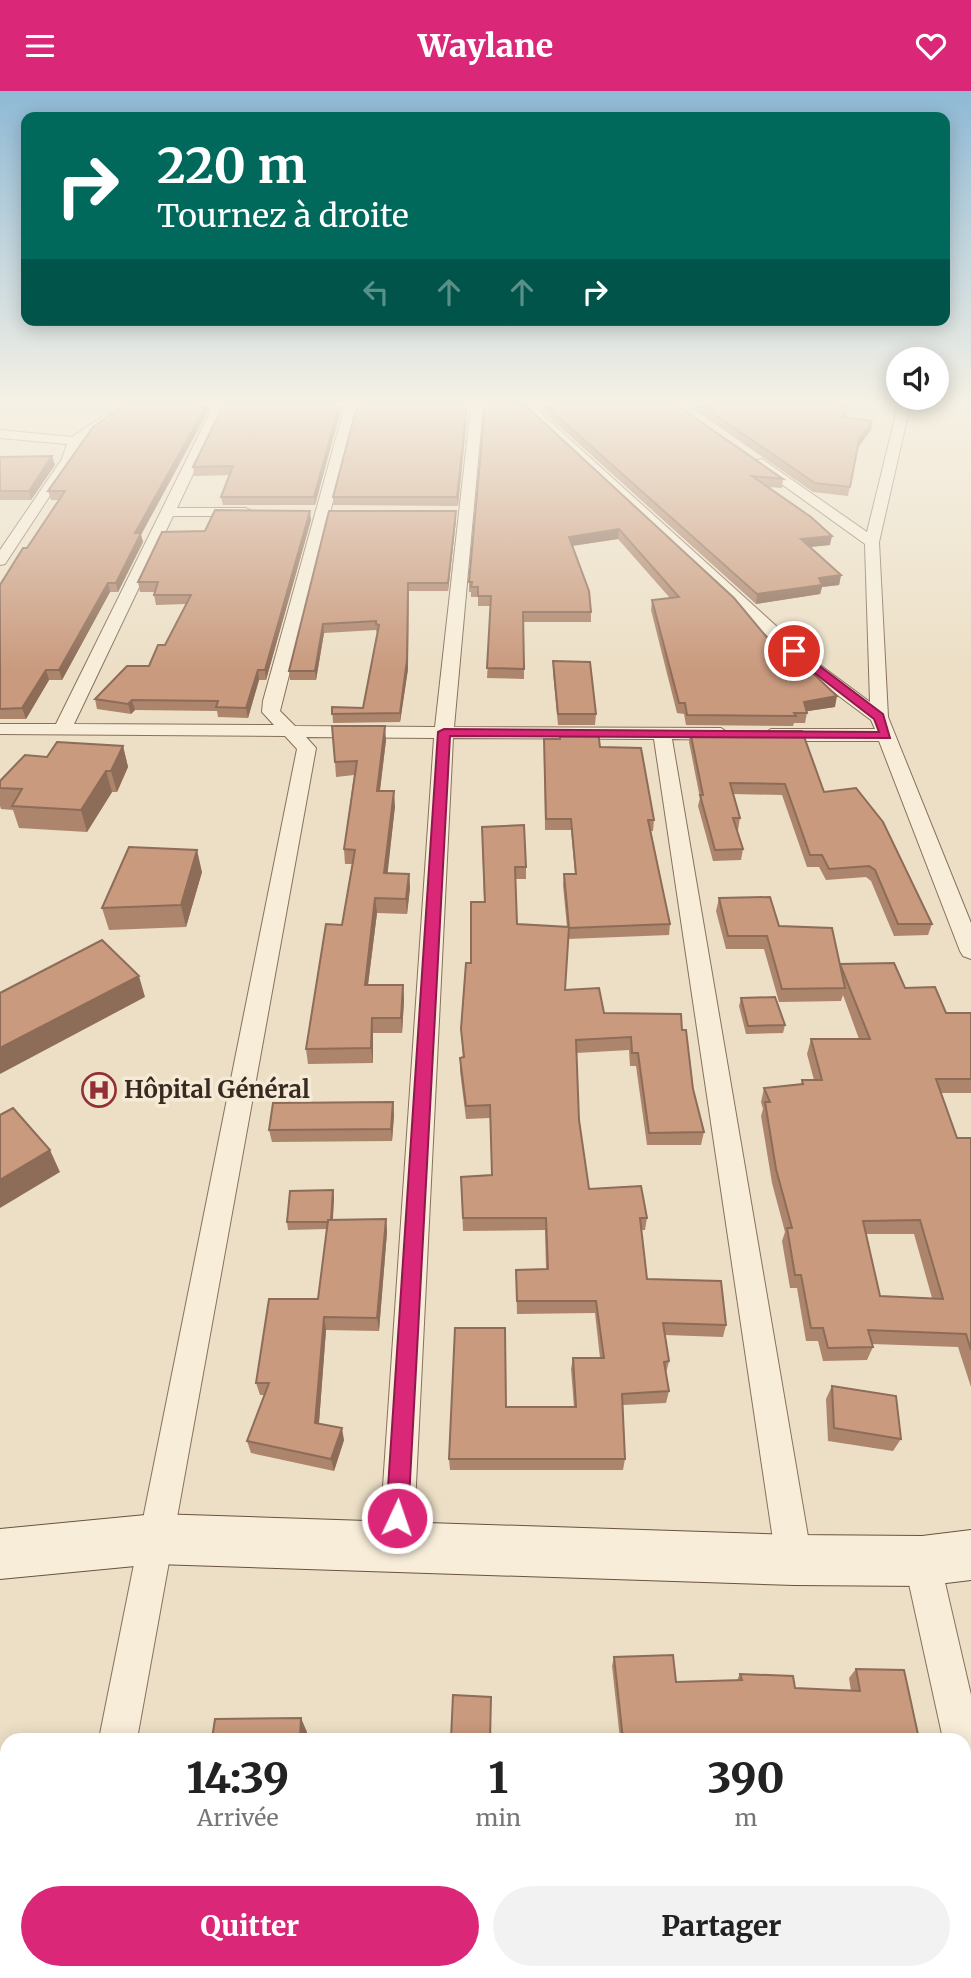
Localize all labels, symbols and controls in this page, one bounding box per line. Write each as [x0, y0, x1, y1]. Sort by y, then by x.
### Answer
text: Waylane [418, 26, 553, 66]
icon: menu [21, 27, 59, 65]
icon: heart [912, 27, 950, 65]
text: 220 m [157, 135, 307, 196]
icon: right [42, 140, 133, 231]
text: Tournez à droite [157, 196, 409, 236]
icon: left [357, 273, 395, 311]
icon: ahead [430, 273, 468, 311]
icon: ahead [503, 273, 541, 311]
icon: right [576, 273, 614, 311]
map controls [886, 347, 949, 410]
button: sound [886, 347, 949, 410]
pin [764, 621, 824, 681]
icon: arrive [775, 632, 813, 670]
hospital icon: Hôpital Général [80, 1071, 118, 1109]
place label: Hôpital Général [124, 1074, 310, 1105]
position arrow [360, 1481, 434, 1555]
text: 14:39 [186, 1752, 289, 1804]
text: 1 [489, 1752, 508, 1804]
text: 390 [708, 1752, 785, 1804]
text: Arrivée [197, 1803, 279, 1832]
text: min [476, 1803, 521, 1832]
text: m [735, 1803, 757, 1832]
button: Quitter [21, 1886, 479, 1966]
button: Partager [493, 1886, 950, 1966]

